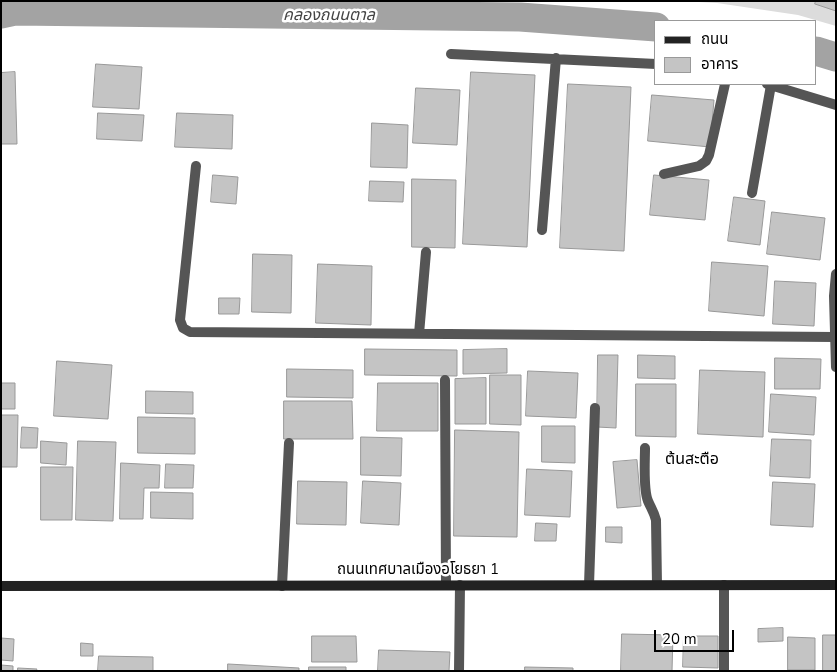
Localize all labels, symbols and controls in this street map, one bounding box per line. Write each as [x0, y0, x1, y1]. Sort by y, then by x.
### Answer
water label: คลองถนนตาล [283, 6, 375, 26]
legend [654, 20, 817, 85]
text: ถนน [701, 29, 728, 49]
text: อาคาร [701, 54, 738, 74]
district label: ต้นสะตือ [665, 450, 719, 470]
street label: ถนนเทศบาลเมืองอโยธยา 1 [337, 561, 499, 579]
scale bar [657, 620, 737, 652]
text: 20 m [662, 629, 697, 649]

